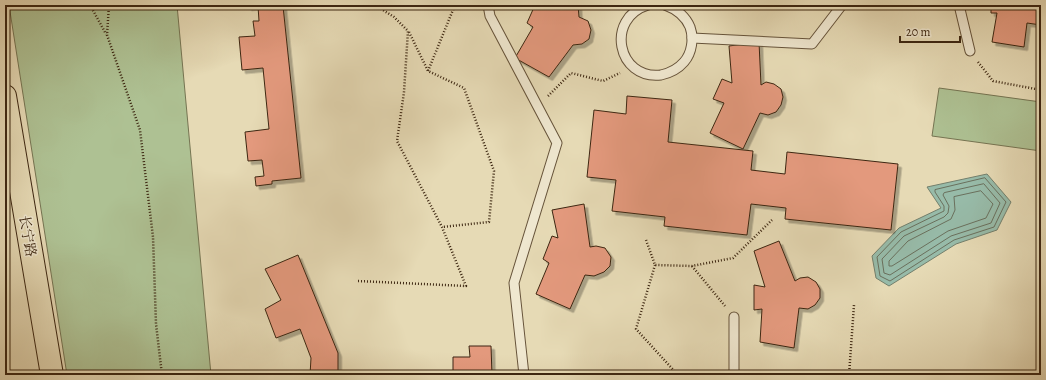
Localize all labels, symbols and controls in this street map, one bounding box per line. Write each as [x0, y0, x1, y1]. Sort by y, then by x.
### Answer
scale bar [900, 18, 960, 44]
text: 20 m [906, 24, 930, 40]
street label: 长宁路 [15, 214, 41, 258]

